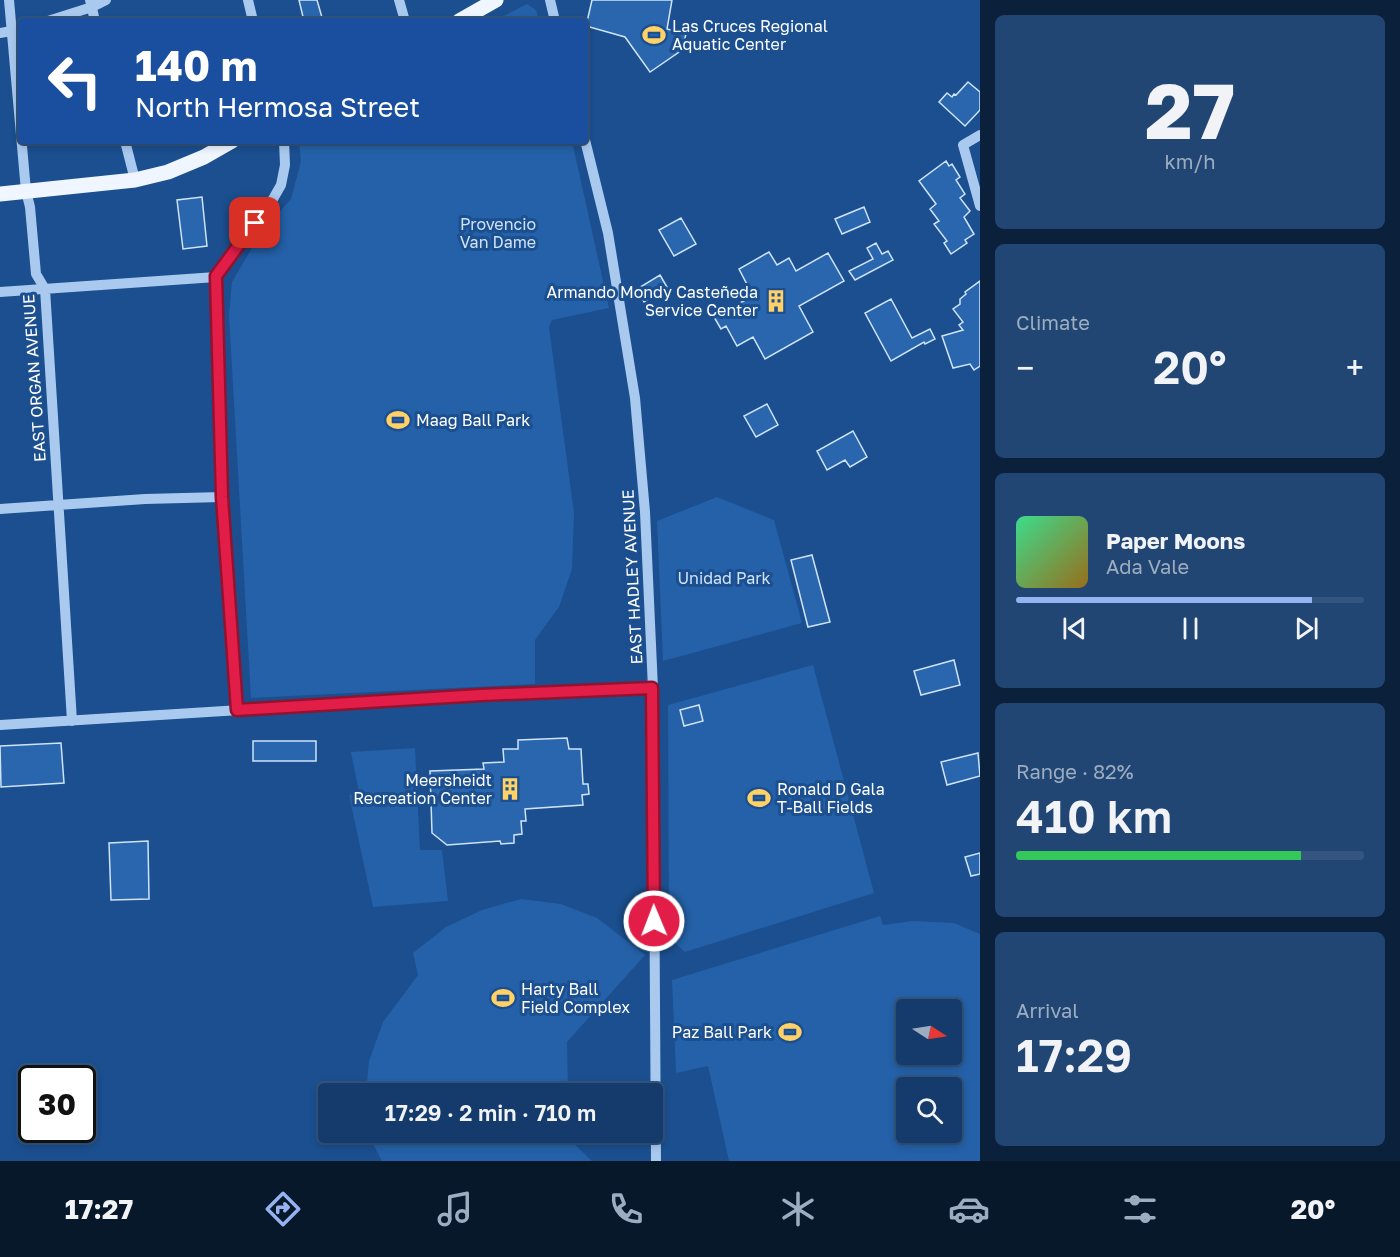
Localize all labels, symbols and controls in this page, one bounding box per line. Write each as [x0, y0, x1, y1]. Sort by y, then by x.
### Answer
place label: Las Cruces Regional Aquatic Center [672, 16, 828, 54]
sports icon: Las Cruces Regional Aquatic Center [641, 22, 667, 48]
text: 140 m [135, 40, 257, 90]
icon: left [36, 42, 114, 120]
text: 27 [1145, 63, 1235, 156]
text: North Hermosa Street [135, 91, 420, 123]
text: km/h [1165, 149, 1215, 173]
pin [229, 197, 280, 248]
icon: arrive [238, 206, 271, 239]
park label: Provencio Van Dame [460, 214, 536, 252]
place label: Armando Mondy Casteñeda Service Center [546, 282, 758, 320]
building icon: Armando Mondy Casteñeda Service Center [763, 288, 789, 314]
street label: EAST ORGAN AVENUE [18, 293, 50, 463]
text: Climate [1016, 310, 1090, 334]
text: 20° [1153, 340, 1227, 394]
text: − [1016, 348, 1034, 387]
text: + [1346, 348, 1364, 387]
sports icon: Maag Ball Park [385, 407, 411, 433]
place label: Maag Ball Park [416, 410, 530, 430]
street label: EAST HADLEY AVENUE [617, 489, 647, 665]
text: Paper Moons [1106, 527, 1245, 554]
text: Ada Vale [1106, 554, 1189, 578]
park label: Unidad Park [677, 568, 771, 588]
icon: previous [1058, 612, 1091, 645]
icon: pause [1174, 612, 1207, 645]
icon: next [1290, 612, 1323, 645]
text: Range · 82% [1016, 759, 1134, 783]
place label: Meersheidt Recreation Center [353, 770, 492, 808]
building icon: Meersheidt Recreation Center [497, 776, 523, 802]
place label: Ronald D Gala T-Ball Fields [777, 779, 885, 817]
sports icon: Ronald D Gala T-Ball Fields [746, 785, 772, 811]
text: 410 km [1016, 789, 1172, 843]
position arrow [622, 889, 686, 953]
place label: Harty Ball Field Complex [521, 979, 630, 1017]
sports icon: Harty Ball Field Complex [490, 985, 516, 1011]
text: Arrival [1016, 998, 1079, 1022]
north arrow [896, 999, 962, 1065]
map controls [896, 999, 962, 1143]
sports icon: Paz Ball Park [777, 1019, 803, 1045]
place label: Paz Ball Park [672, 1022, 772, 1042]
text: 17:29 [1016, 1028, 1132, 1082]
speed limit sign: 30 [18, 1065, 96, 1143]
button: search [896, 1077, 962, 1143]
text: 17:29 · 2 min · 710 m [385, 1099, 596, 1126]
icon: directions [262, 1188, 304, 1230]
icon: music [434, 1188, 476, 1230]
icon: phone [605, 1188, 647, 1230]
icon: climate [777, 1188, 819, 1230]
icon: car [948, 1188, 990, 1230]
icon: filters [1119, 1188, 1161, 1230]
text: 17:27 [65, 1193, 133, 1225]
text: 20° [1291, 1193, 1335, 1225]

